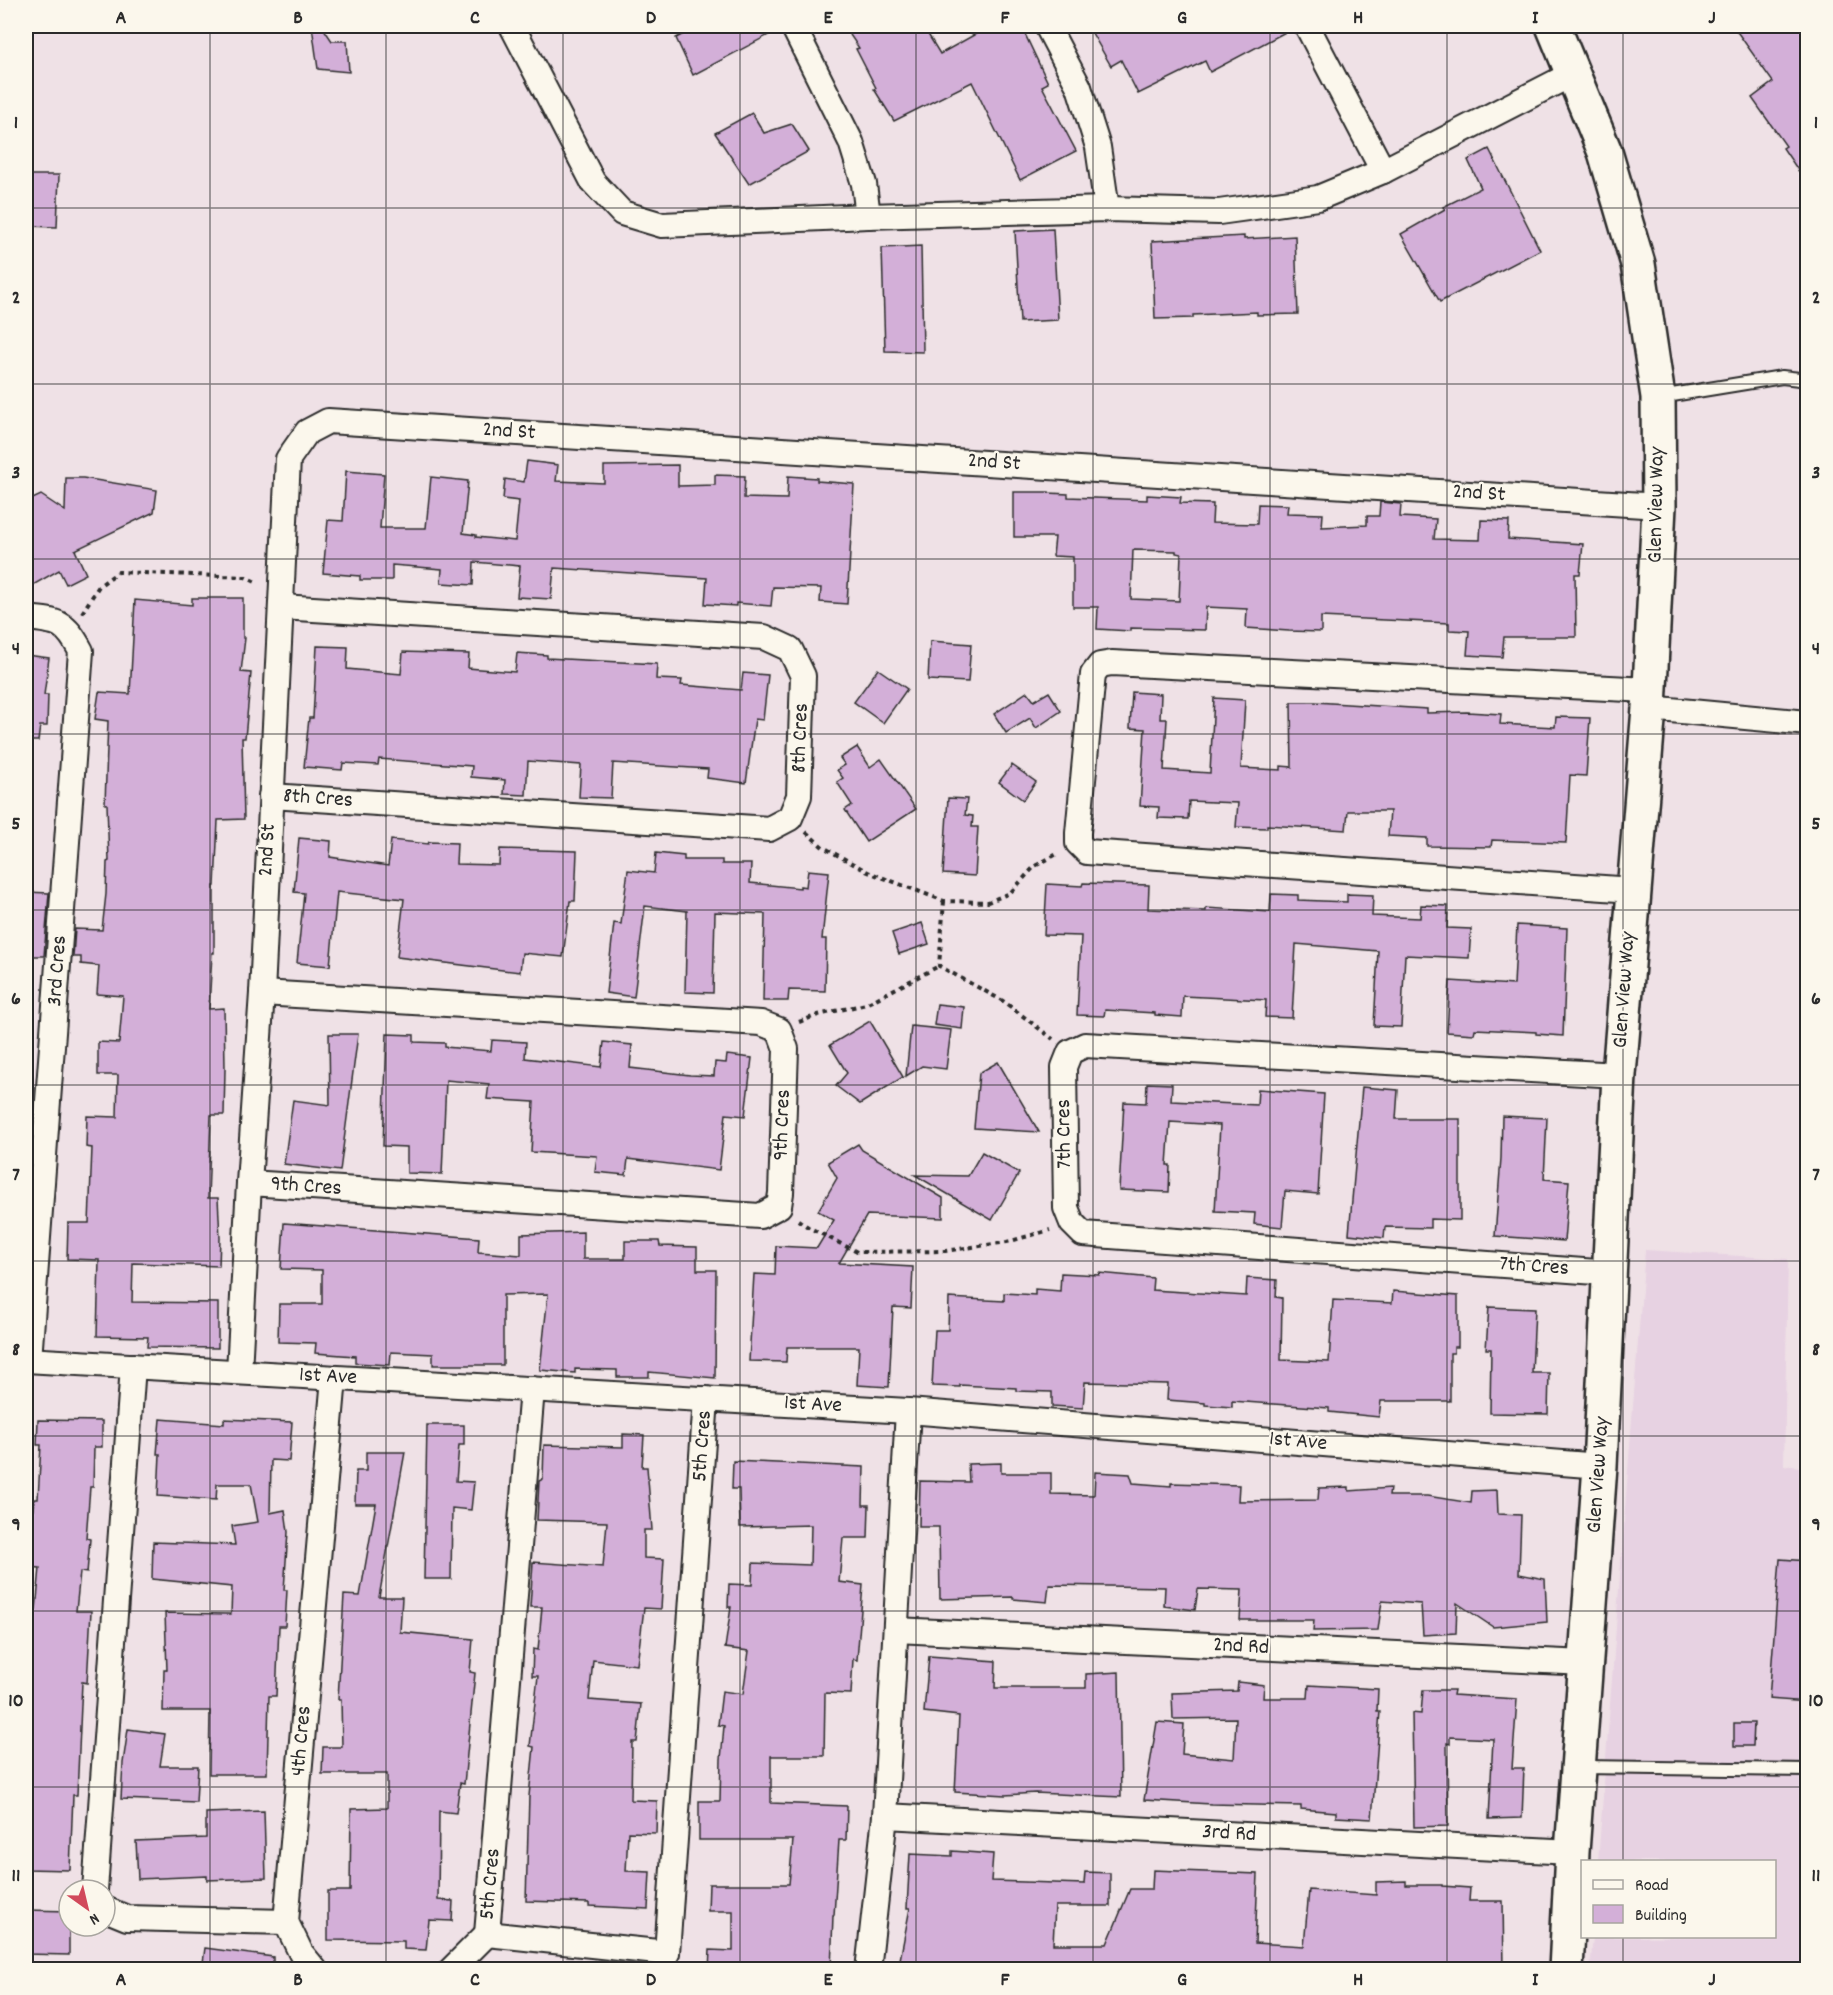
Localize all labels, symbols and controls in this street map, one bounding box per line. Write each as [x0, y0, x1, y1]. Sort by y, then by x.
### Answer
text: A [116, 5, 127, 33]
text: B [293, 5, 303, 33]
text: C [470, 5, 480, 33]
text: D [646, 5, 657, 33]
text: E [823, 5, 833, 33]
text: F [1001, 5, 1011, 33]
text: G [1177, 5, 1187, 33]
text: H [1353, 5, 1363, 33]
text: I [1532, 5, 1539, 33]
text: J [1708, 5, 1716, 33]
text: 1 [14, 110, 18, 138]
text: 1 [1814, 110, 1818, 138]
text: 2 [12, 285, 20, 313]
text: 2 [1812, 285, 1820, 313]
street label: 2nd St [481, 415, 537, 449]
street label: Glen View Way [1640, 445, 1674, 564]
street label: 2nd St [966, 446, 1022, 480]
text: 3 [12, 460, 20, 488]
text: 3 [1812, 460, 1820, 488]
street label: 2nd St [1451, 477, 1507, 511]
text: 4 [12, 636, 20, 664]
text: 4 [1812, 636, 1820, 664]
street label: 8th Cres [784, 702, 818, 774]
street label: 8th Cres [282, 781, 354, 817]
text: 5 [11, 811, 21, 839]
text: 5 [1811, 811, 1821, 839]
street label: 2nd St [251, 823, 285, 877]
street label: Glen View Way [1605, 930, 1645, 1049]
street label: 3rd Cres [40, 934, 76, 1008]
text: 6 [11, 986, 21, 1014]
text: 6 [1811, 986, 1821, 1014]
street label: 9th Cres [766, 1089, 800, 1161]
street label: 7th Cres [1049, 1099, 1081, 1169]
text: 7 [12, 1162, 20, 1190]
text: 7 [1812, 1162, 1820, 1190]
street label: 9th Cres [269, 1169, 343, 1205]
street label: 7th Cres [1498, 1249, 1570, 1285]
text: 8 [12, 1337, 20, 1365]
text: 8 [1812, 1337, 1820, 1365]
street label: 1st Ave [298, 1360, 358, 1394]
street label: 1st Ave [783, 1388, 843, 1422]
street label: 5th Cres [685, 1409, 721, 1483]
street label: Glen View Way [1579, 1415, 1619, 1534]
street label: 1st Ave [1268, 1424, 1328, 1460]
text: 9 [11, 1512, 21, 1540]
text: 9 [1811, 1512, 1821, 1540]
street label: 2nd Rd [1212, 1630, 1270, 1664]
text: 10 [8, 1688, 24, 1716]
text: 10 [1808, 1688, 1824, 1716]
street label: 4th Cres [283, 1705, 321, 1777]
street label: 3rd Rd [1201, 1817, 1257, 1851]
street label: 5th Cres [472, 1847, 510, 1921]
legend [1581, 1860, 1776, 1938]
text: 11 [12, 1863, 20, 1891]
text: 11 [1812, 1863, 1820, 1891]
text: Road [1635, 1874, 1669, 1899]
north arrow [57, 1878, 117, 1938]
text: Building [1635, 1904, 1687, 1929]
text: N [84, 1907, 104, 1930]
text: A [116, 1967, 127, 1995]
text: B [293, 1967, 303, 1995]
text: C [470, 1967, 480, 1995]
text: D [646, 1967, 657, 1995]
text: E [823, 1967, 833, 1995]
text: F [1001, 1967, 1011, 1995]
text: G [1177, 1967, 1187, 1995]
text: H [1353, 1967, 1363, 1995]
text: I [1532, 1967, 1539, 1995]
text: J [1708, 1967, 1716, 1995]

